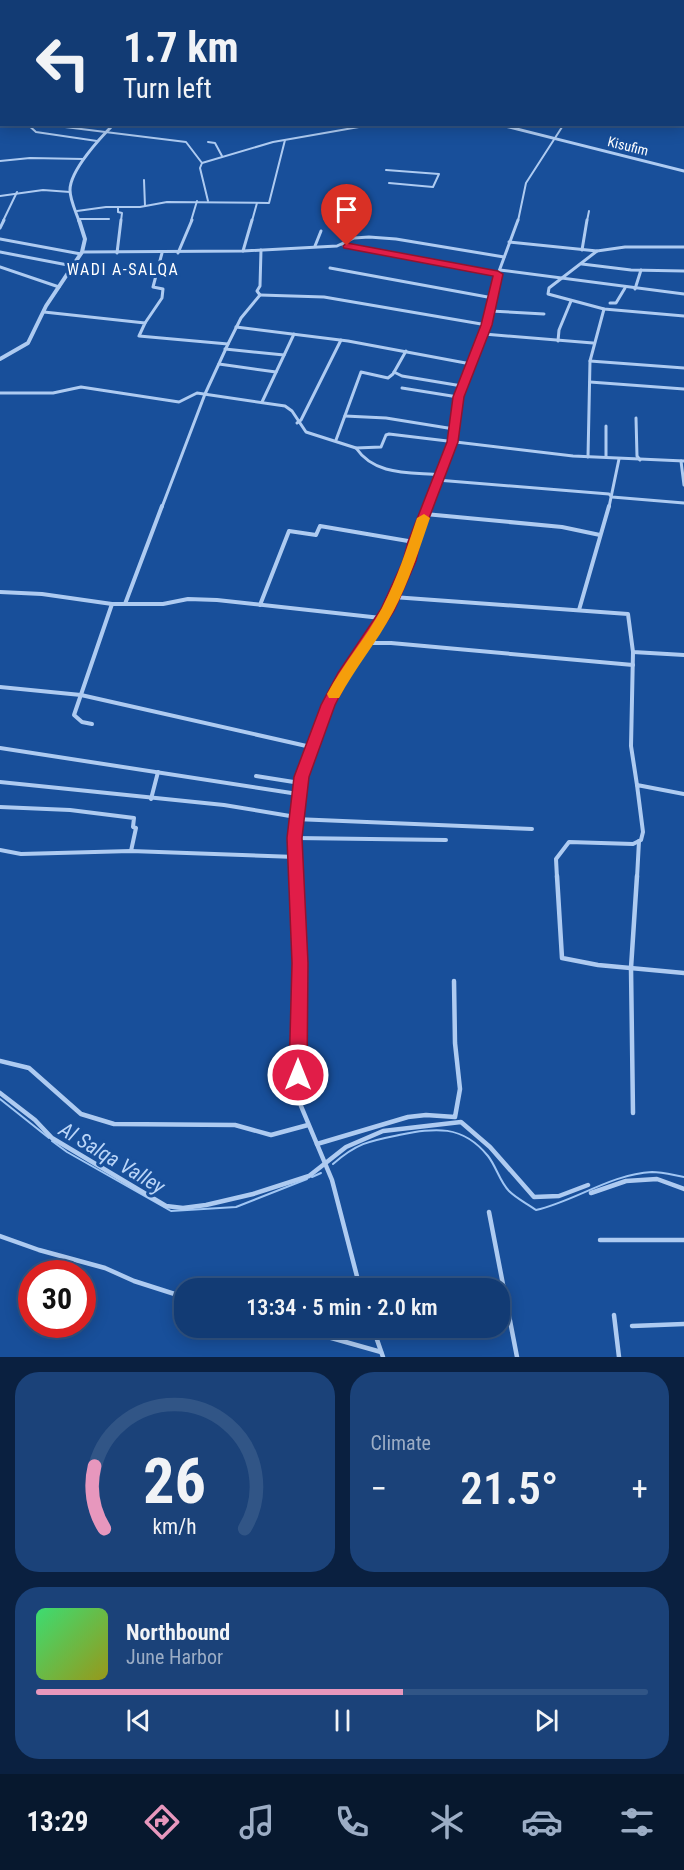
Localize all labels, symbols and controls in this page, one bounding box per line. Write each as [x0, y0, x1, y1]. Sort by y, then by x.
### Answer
text: 1.7 km [123, 23, 239, 72]
icon: left [24, 24, 102, 102]
text: Turn left [123, 73, 212, 105]
street label: Kisufim [606, 133, 650, 159]
pin [321, 184, 372, 246]
icon: arrive [330, 193, 363, 226]
district label: WADI A-SALQA [67, 260, 179, 279]
position arrow [266, 1043, 330, 1107]
water label: Al Salqa Valley [54, 1117, 170, 1199]
speed limit sign: 30 [18, 1260, 96, 1338]
text: 13:34 · 5 min · 2.0 km [246, 1295, 438, 1320]
text: Climate [371, 1431, 431, 1455]
text: 26 [143, 1445, 206, 1518]
text: 21.5° [460, 1462, 558, 1515]
text: − [371, 1469, 387, 1508]
text: + [632, 1469, 648, 1508]
text: km/h [153, 1514, 197, 1539]
text: Northbound [126, 1620, 230, 1645]
text: June Harbor [126, 1645, 223, 1669]
icon: previous [122, 1704, 155, 1737]
icon: pause [326, 1704, 359, 1737]
icon: next [530, 1704, 563, 1737]
icon: directions [141, 1801, 183, 1843]
icon: music [236, 1801, 278, 1843]
icon: phone [331, 1801, 373, 1843]
icon: climate [426, 1801, 468, 1843]
icon: car [521, 1801, 563, 1843]
icon: filters [616, 1801, 658, 1843]
text: 13:29 [26, 1806, 88, 1838]

